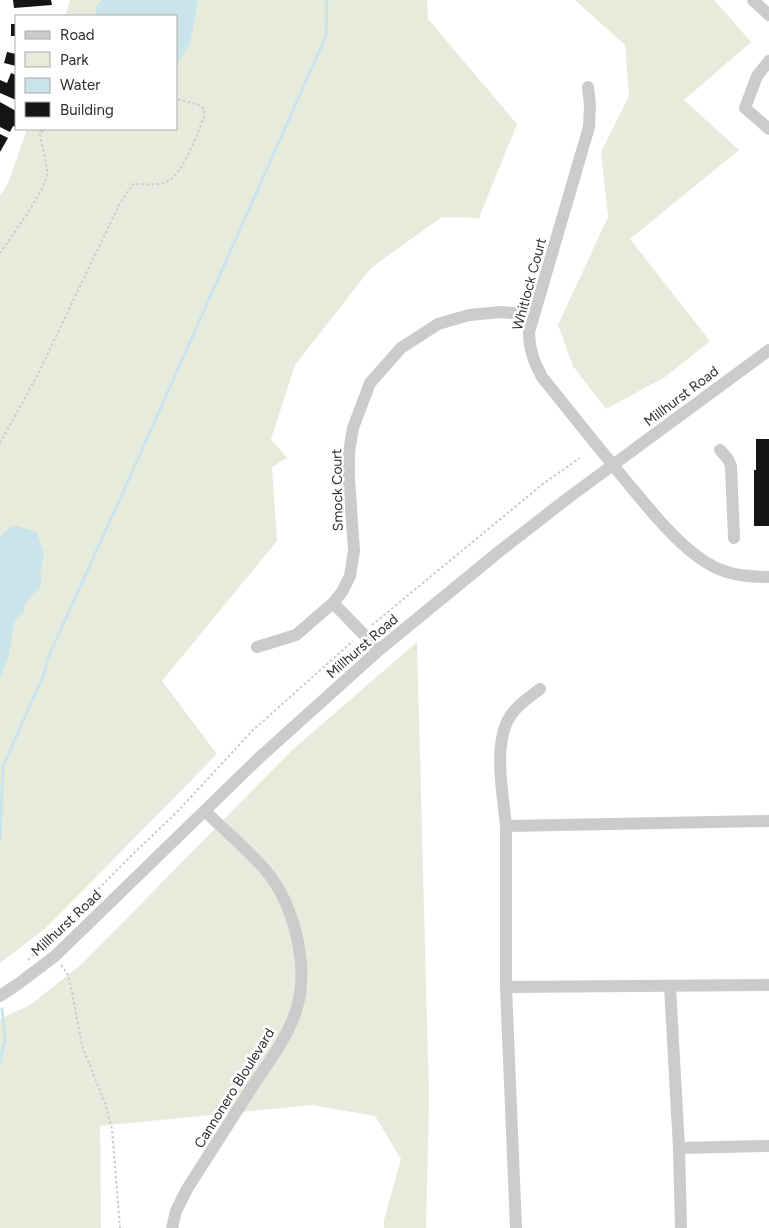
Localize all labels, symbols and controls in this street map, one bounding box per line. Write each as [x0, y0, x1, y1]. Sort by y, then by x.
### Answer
legend [15, 15, 178, 130]
text: Road [60, 26, 95, 44]
text: Park [60, 51, 89, 69]
text: Water [60, 76, 100, 94]
text: Building [60, 101, 114, 119]
street label: Whitlock Court [509, 236, 550, 332]
street label: Millhurst Road [641, 363, 722, 430]
street label: Smock Court [328, 449, 347, 531]
street label: Millhurst Road [323, 611, 402, 682]
street label: Millhurst Road [28, 887, 105, 960]
street label: Cannonero Bloulevard [191, 1025, 278, 1151]

